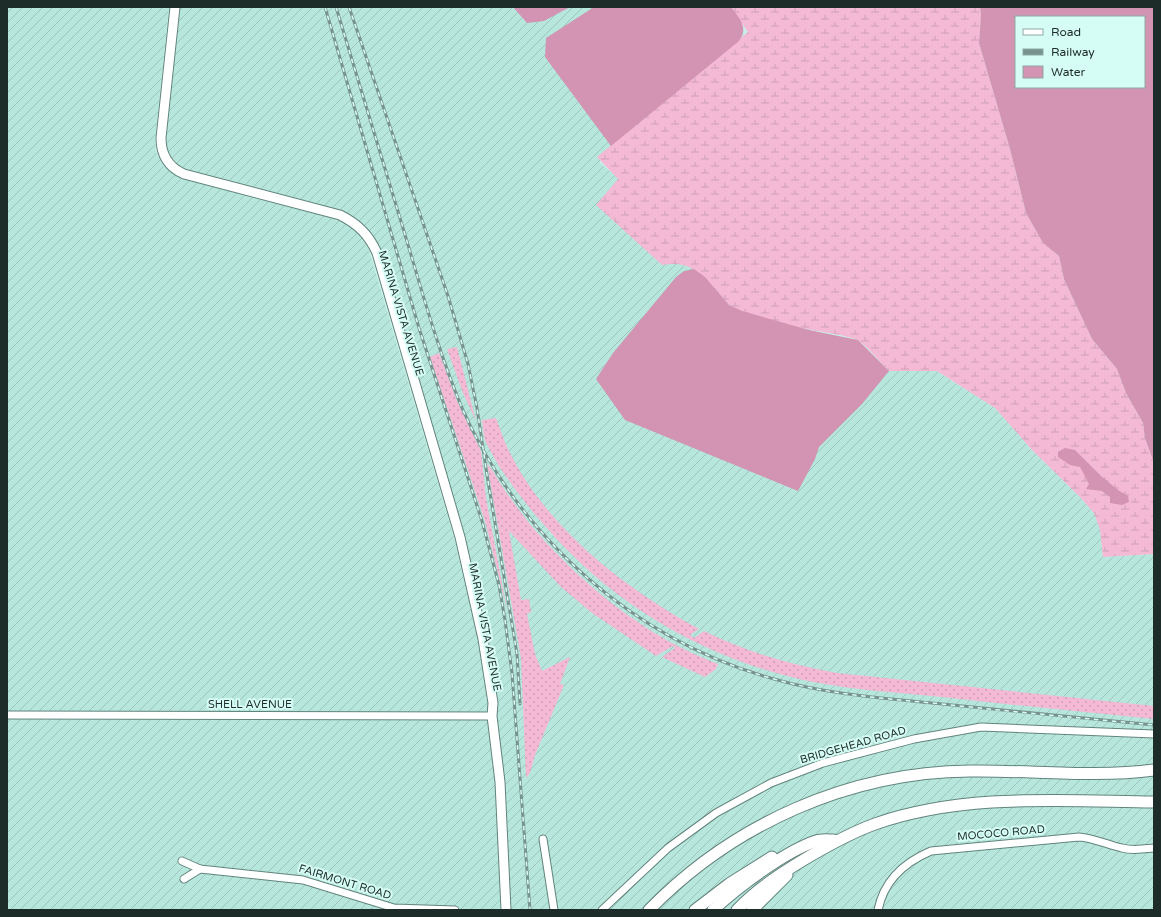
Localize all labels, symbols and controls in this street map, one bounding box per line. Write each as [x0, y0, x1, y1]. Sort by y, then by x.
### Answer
legend [1015, 16, 1145, 88]
text: Road [1051, 25, 1081, 39]
text: Railway [1051, 45, 1095, 59]
text: Water [1051, 65, 1086, 79]
street label: MARINA VISTA AVENUE [376, 249, 426, 377]
street label: MARINA VISTA AVENUE [466, 562, 504, 692]
street label: SHELL AVENUE [208, 698, 292, 711]
street label: BRIDGEHEAD ROAD [798, 724, 908, 766]
street label: MOCOCO ROAD [956, 823, 1046, 843]
street label: FAIRMONT ROAD [297, 862, 393, 902]

